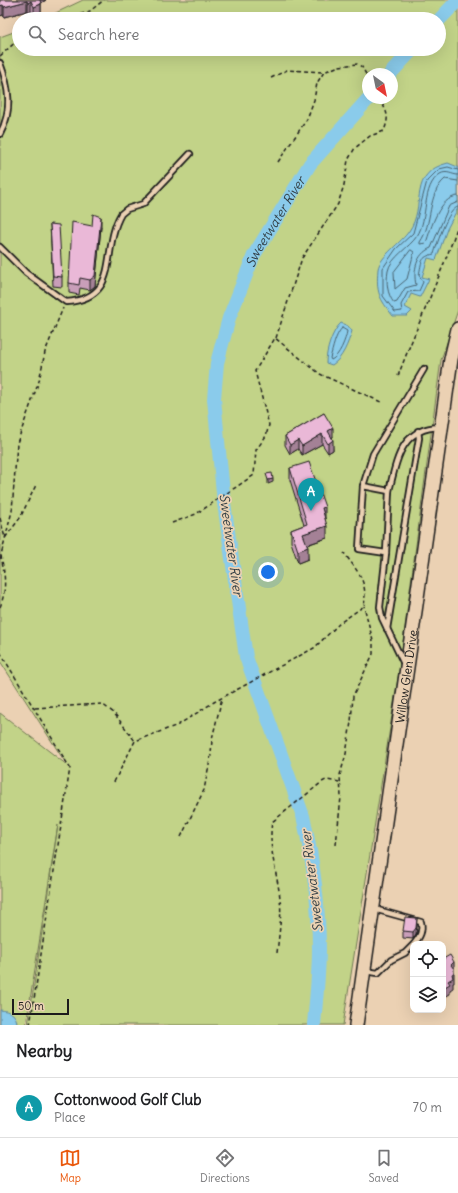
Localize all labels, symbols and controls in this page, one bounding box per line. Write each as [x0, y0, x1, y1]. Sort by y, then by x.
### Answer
search box [12, 12, 446, 56]
icon: search [26, 23, 48, 45]
text: Search here [58, 25, 139, 44]
north arrow [362, 68, 398, 104]
water label: Sweetwater River [242, 172, 310, 270]
pin: A [298, 478, 324, 511]
water label: Sweetwater River [215, 493, 247, 599]
your location [258, 562, 278, 582]
street label: Willow Glen Drive [392, 629, 420, 724]
water label: Sweetwater River [297, 827, 327, 933]
map controls [410, 941, 446, 1013]
button: locate [410, 941, 446, 977]
button: layers [410, 977, 446, 1013]
scale bar [12, 997, 69, 1016]
text: 50 m [18, 999, 44, 1013]
text: Nearby [16, 1040, 72, 1062]
text: Cottonwood Golf Club [54, 1090, 202, 1109]
text: A [25, 1099, 33, 1116]
text: 70 m [413, 1099, 442, 1116]
text: Place [54, 1109, 85, 1126]
tab: Map [59, 1147, 81, 1185]
tab: Directions [200, 1147, 250, 1185]
tab: Saved [368, 1147, 399, 1185]

